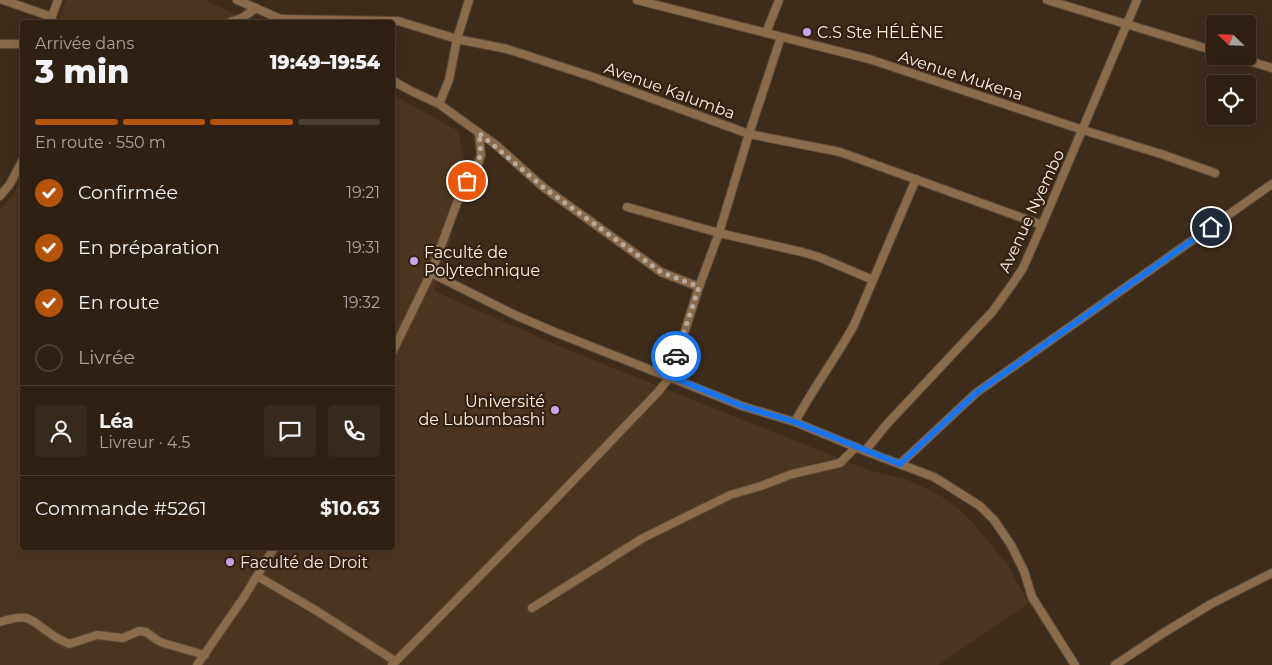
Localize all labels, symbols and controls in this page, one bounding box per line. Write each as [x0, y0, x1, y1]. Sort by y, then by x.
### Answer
north arrow [1206, 15, 1256, 65]
map controls [1206, 15, 1256, 125]
place label: C.S Ste HÉLÈNE [817, 23, 944, 42]
marker: C.S Ste HÉLÈNE [801, 26, 813, 38]
text: Arrivée dans [35, 34, 134, 53]
street label: Avenue Mukena [896, 46, 1025, 105]
text: 19:49–19:54 [270, 51, 380, 74]
text: 3 min [35, 52, 129, 91]
street label: Avenue Kalumba [602, 58, 738, 123]
button: locate [1206, 75, 1256, 125]
text: En route · 550 m [35, 133, 166, 152]
street label: Avenue Nyembo [995, 147, 1068, 276]
pin [446, 160, 488, 202]
icon: bag [453, 167, 481, 195]
icon: check [35, 179, 63, 207]
text: Confirmée [78, 181, 178, 204]
text: 19:21 [346, 183, 380, 202]
pin [1190, 206, 1232, 248]
icon: home [1197, 213, 1225, 241]
icon: check [35, 234, 63, 262]
text: En préparation [78, 236, 220, 259]
text: 19:31 [346, 238, 380, 257]
place label: Faculté de Polytechnique [424, 243, 540, 280]
marker: Faculté de Polytechnique [408, 255, 420, 267]
icon: check [35, 289, 63, 317]
text: En route [78, 291, 159, 314]
text: 19:32 [343, 293, 380, 312]
courier [651, 331, 701, 381]
icon: car [662, 342, 690, 370]
text: Livrée [78, 346, 135, 369]
place label: Université de Lubumbashi [419, 392, 545, 429]
marker: Université de Lubumbashi [549, 404, 561, 416]
button: person [35, 405, 87, 457]
button: chat [264, 405, 316, 457]
button: phone [328, 405, 380, 457]
text: Léa [99, 410, 134, 433]
text: Livreur · 4.5 [99, 433, 190, 452]
text: Commande #5261 [35, 497, 207, 520]
text: $10.63 [320, 497, 380, 520]
place label: Faculté de Droit [240, 553, 369, 572]
marker: Faculté de Droit [224, 556, 236, 568]

